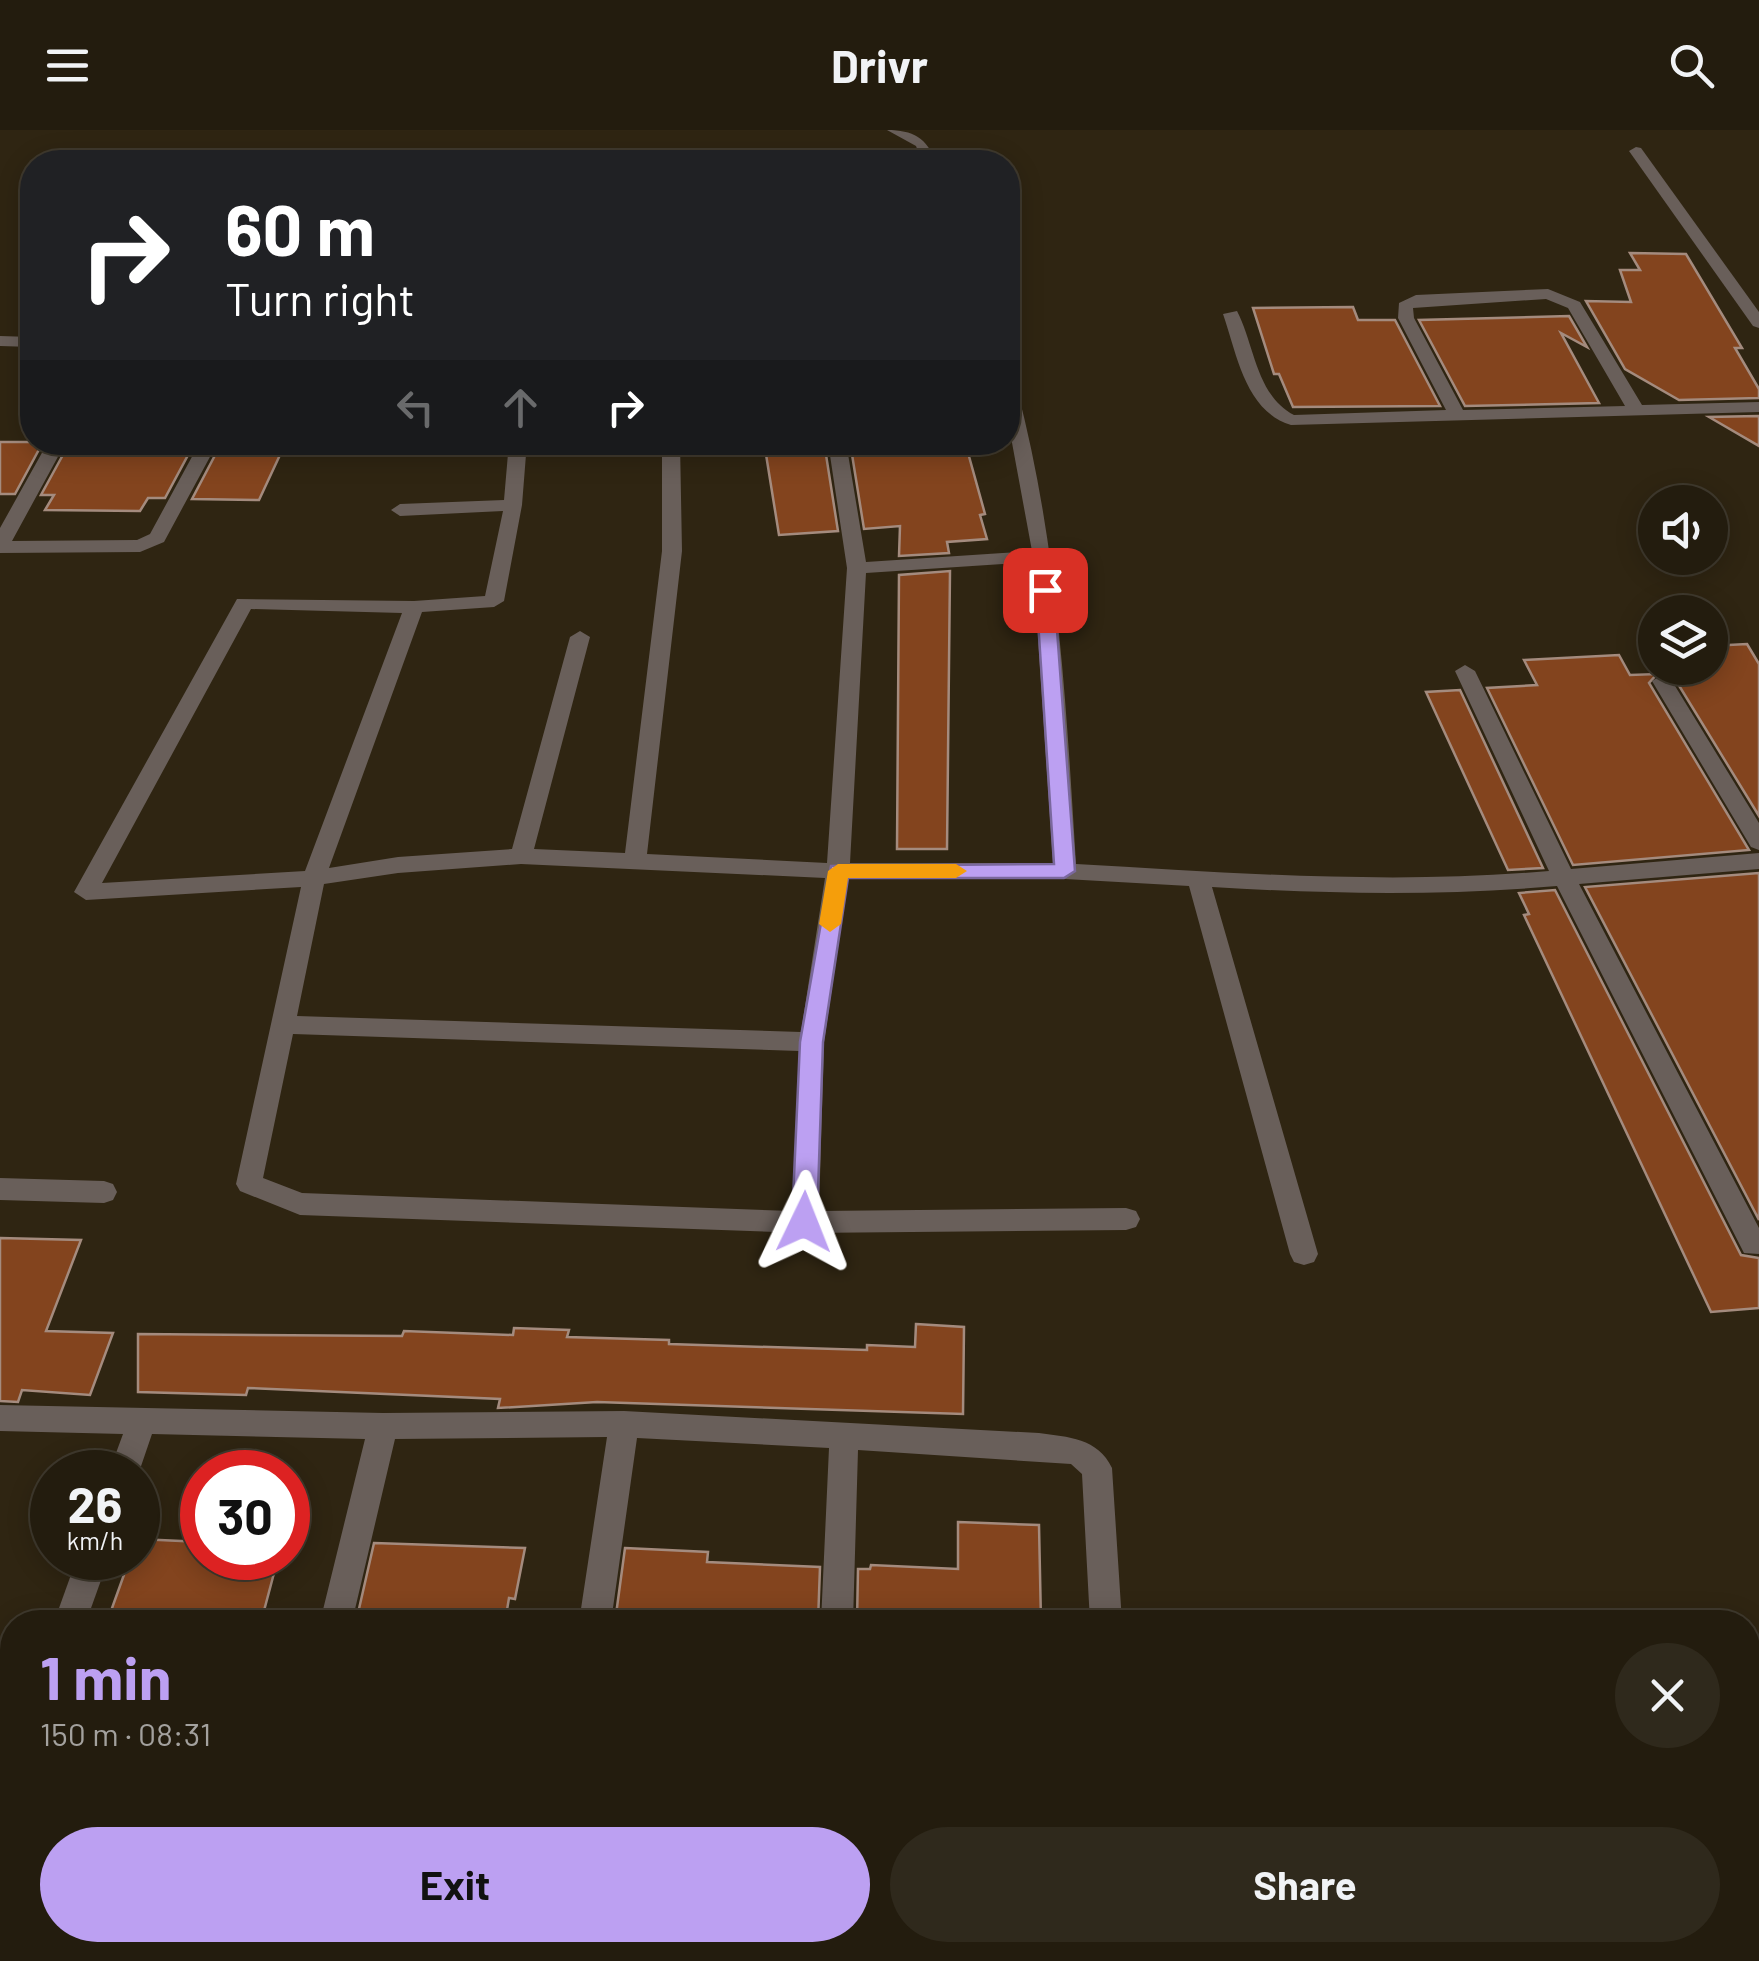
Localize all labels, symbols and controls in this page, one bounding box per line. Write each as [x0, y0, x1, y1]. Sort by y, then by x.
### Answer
icon: menu [40, 38, 95, 93]
text: Drivr [831, 38, 928, 92]
icon: search [1664, 38, 1719, 93]
text: 60 m [225, 186, 375, 270]
icon: right [60, 190, 190, 320]
text: Turn right [225, 271, 415, 325]
icon: left [388, 380, 443, 435]
icon: ahead [493, 380, 548, 435]
icon: right [598, 380, 653, 435]
map controls [1638, 485, 1728, 685]
button: sound [1638, 485, 1728, 575]
pin [1003, 548, 1088, 633]
icon: arrive [1018, 563, 1073, 618]
button: layers [1638, 595, 1728, 685]
position arrow [752, 1170, 856, 1274]
speed limit sign: 30 [180, 1450, 310, 1580]
text: 26 [68, 1473, 122, 1533]
text: km/h [67, 1525, 123, 1555]
text: 1 min [40, 1640, 171, 1712]
button: close [1615, 1643, 1720, 1748]
text: 150 m · 08:31 [40, 1714, 211, 1752]
button: Exit [40, 1827, 870, 1942]
button: Share [890, 1827, 1720, 1942]

